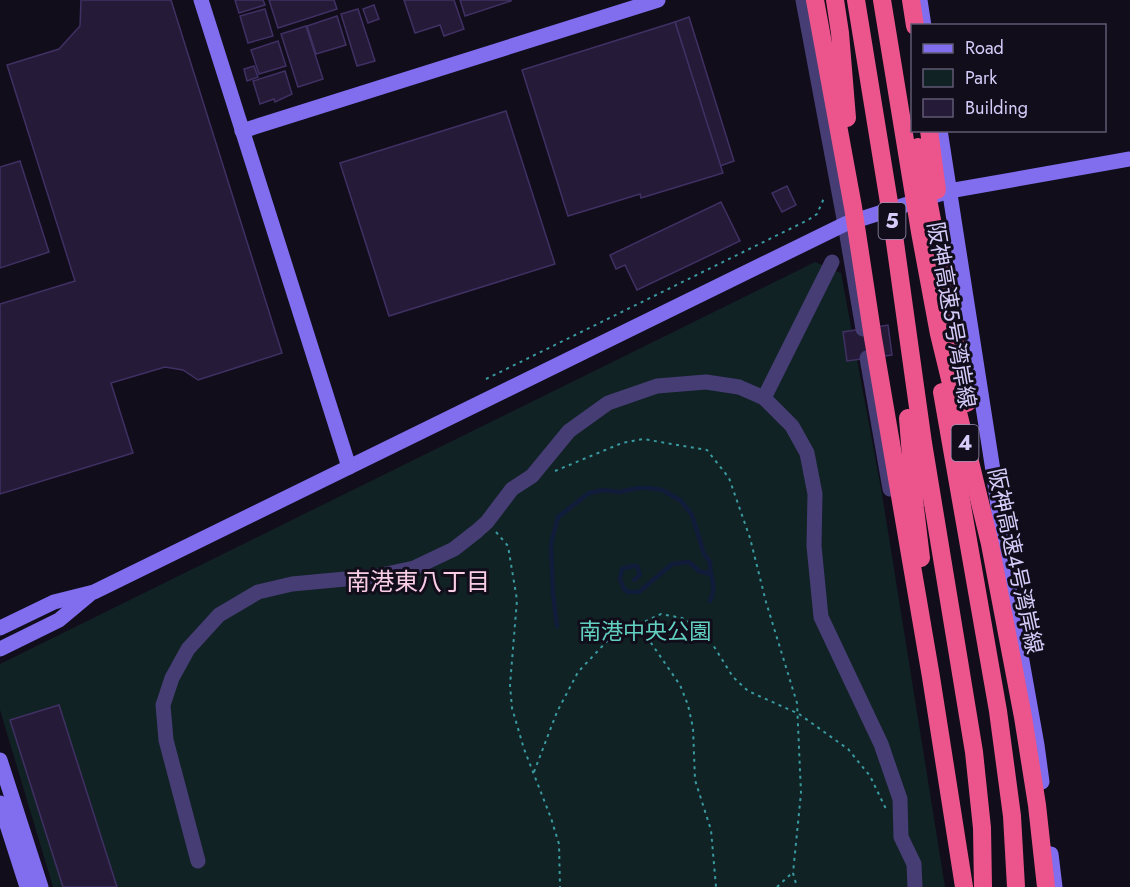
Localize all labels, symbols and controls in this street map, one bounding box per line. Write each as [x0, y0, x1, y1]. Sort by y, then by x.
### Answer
legend [911, 24, 1106, 132]
text: Road [965, 35, 1004, 61]
text: Park [965, 65, 997, 91]
text: Building [965, 95, 1028, 121]
road number: 5 [878, 203, 906, 239]
street label: 阪神高速5号湾岸線 [920, 219, 984, 411]
road number: 4 [952, 425, 978, 461]
street label: 阪神高速4号湾岸線 [981, 465, 1051, 657]
district label: 南港東八丁目 [346, 564, 490, 599]
park label: 南港中央公園 [579, 615, 711, 647]

